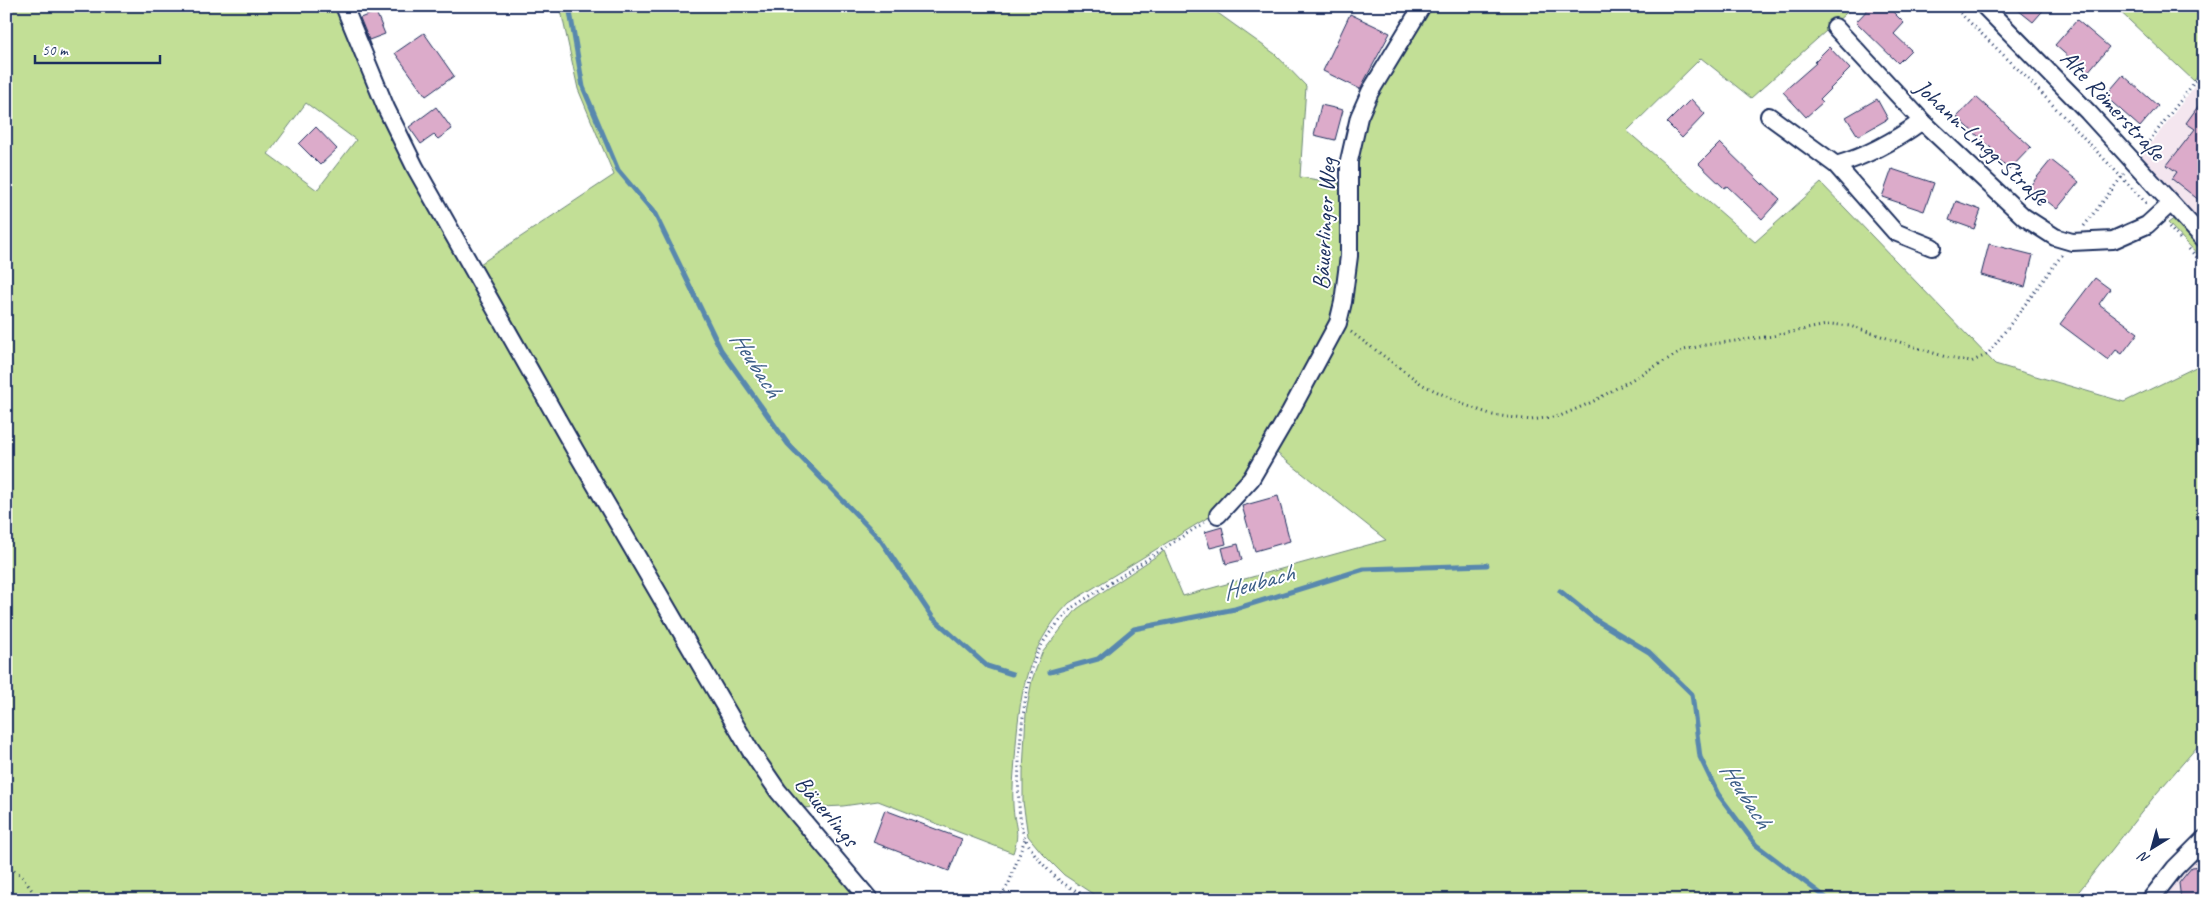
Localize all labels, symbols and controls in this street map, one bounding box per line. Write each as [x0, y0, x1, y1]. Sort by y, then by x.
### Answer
scale bar [35, 32, 160, 64]
text: 50 m [42, 41, 69, 60]
street label: Alte Römerstraße [2054, 43, 2173, 168]
street label: Johann-Lingg-Straße [1908, 71, 2057, 213]
street label: Bäuerlinger Weg [1306, 156, 1343, 291]
water label: Heubach [723, 325, 790, 405]
water label: Heubach [1219, 556, 1299, 607]
water label: Heubach [1713, 756, 1780, 836]
street label: Bäuerlings [788, 769, 867, 854]
north arrow [2128, 824, 2178, 874]
text: N [2134, 847, 2153, 867]

